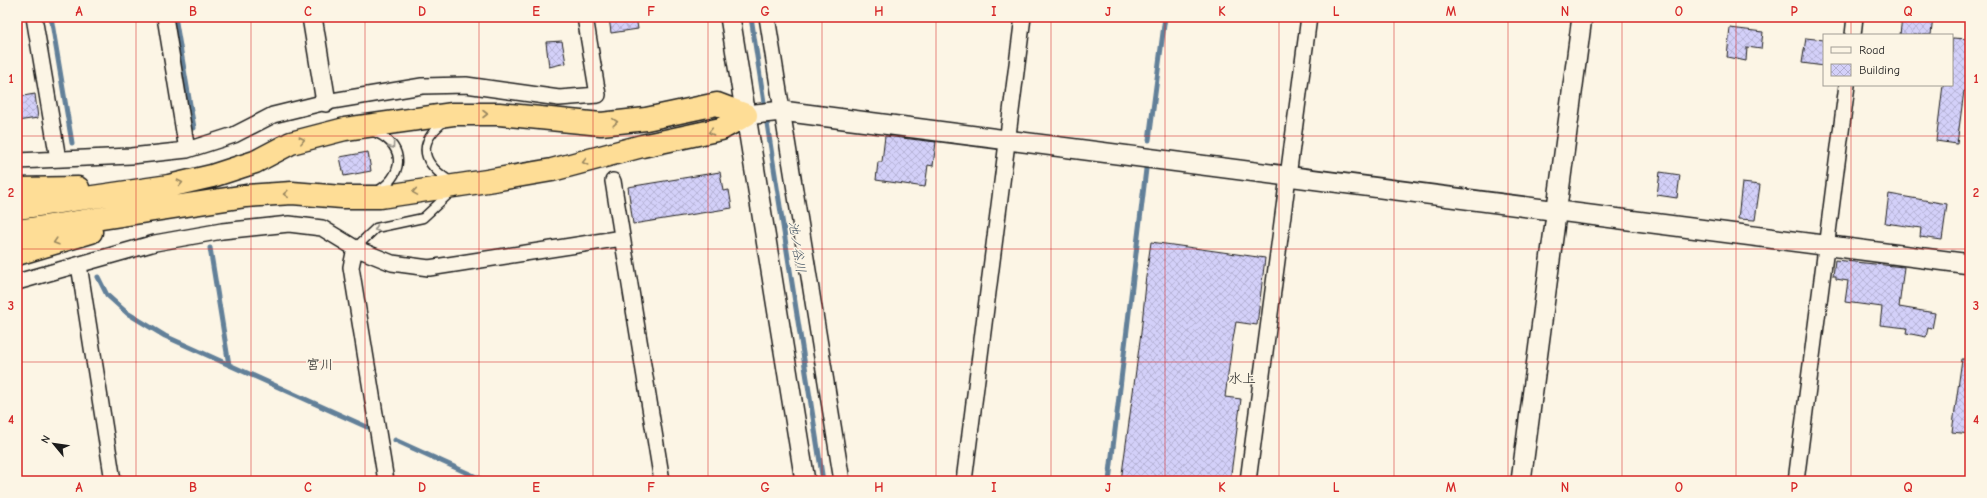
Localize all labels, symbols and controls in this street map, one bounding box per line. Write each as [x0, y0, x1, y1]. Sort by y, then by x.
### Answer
text: A [75, 4, 83, 19]
text: B [189, 4, 197, 19]
text: C [304, 4, 312, 19]
text: D [418, 4, 426, 19]
text: E [532, 4, 540, 19]
text: F [647, 4, 655, 19]
text: G [760, 4, 770, 19]
text: H [874, 4, 884, 19]
text: I [991, 4, 997, 19]
text: J [1105, 4, 1111, 19]
text: K [1218, 4, 1226, 19]
text: L [1333, 4, 1340, 19]
text: M [1446, 4, 1457, 19]
text: N [1561, 4, 1569, 19]
text: O [1675, 4, 1683, 19]
text: P [1790, 4, 1798, 19]
text: Q [1903, 4, 1913, 19]
legend [1823, 34, 1953, 86]
text: Road [1859, 43, 1885, 57]
text: Building [1859, 63, 1900, 77]
text: 1 [8, 71, 14, 86]
text: 1 [1973, 71, 1979, 86]
one-way arrow [482, 110, 488, 118]
one-way arrow [612, 118, 618, 127]
one-way arrow [708, 127, 714, 135]
one-way arrow [298, 136, 305, 145]
one-way arrow [387, 142, 395, 149]
one-way arrow [582, 158, 588, 166]
one-way arrow [177, 180, 183, 188]
text: 2 [8, 185, 14, 200]
text: 2 [1973, 185, 1979, 200]
one-way arrow [412, 187, 419, 196]
one-way arrow [283, 189, 289, 198]
water label: 池ノ谷川 [786, 220, 809, 274]
one-way arrow [374, 224, 381, 232]
one-way arrow [53, 237, 60, 246]
text: 3 [8, 298, 14, 313]
text: 3 [1973, 298, 1979, 313]
district label: 宮川 [306, 356, 334, 373]
district label: 水上 [1228, 370, 1256, 387]
text: 4 [8, 412, 14, 427]
text: 4 [1973, 412, 1979, 427]
north arrow [34, 424, 74, 464]
text: N [38, 433, 53, 446]
text: A [75, 480, 83, 495]
text: B [189, 480, 197, 495]
text: C [304, 480, 312, 495]
text: D [418, 480, 426, 495]
text: E [532, 480, 540, 495]
text: F [647, 480, 655, 495]
text: G [760, 480, 770, 495]
text: H [874, 480, 884, 495]
text: I [991, 480, 997, 495]
text: J [1105, 480, 1111, 495]
text: K [1218, 480, 1226, 495]
text: L [1333, 480, 1340, 495]
text: M [1446, 480, 1457, 495]
text: N [1561, 480, 1569, 495]
text: O [1675, 480, 1683, 495]
text: P [1790, 480, 1798, 495]
text: Q [1903, 480, 1913, 495]

